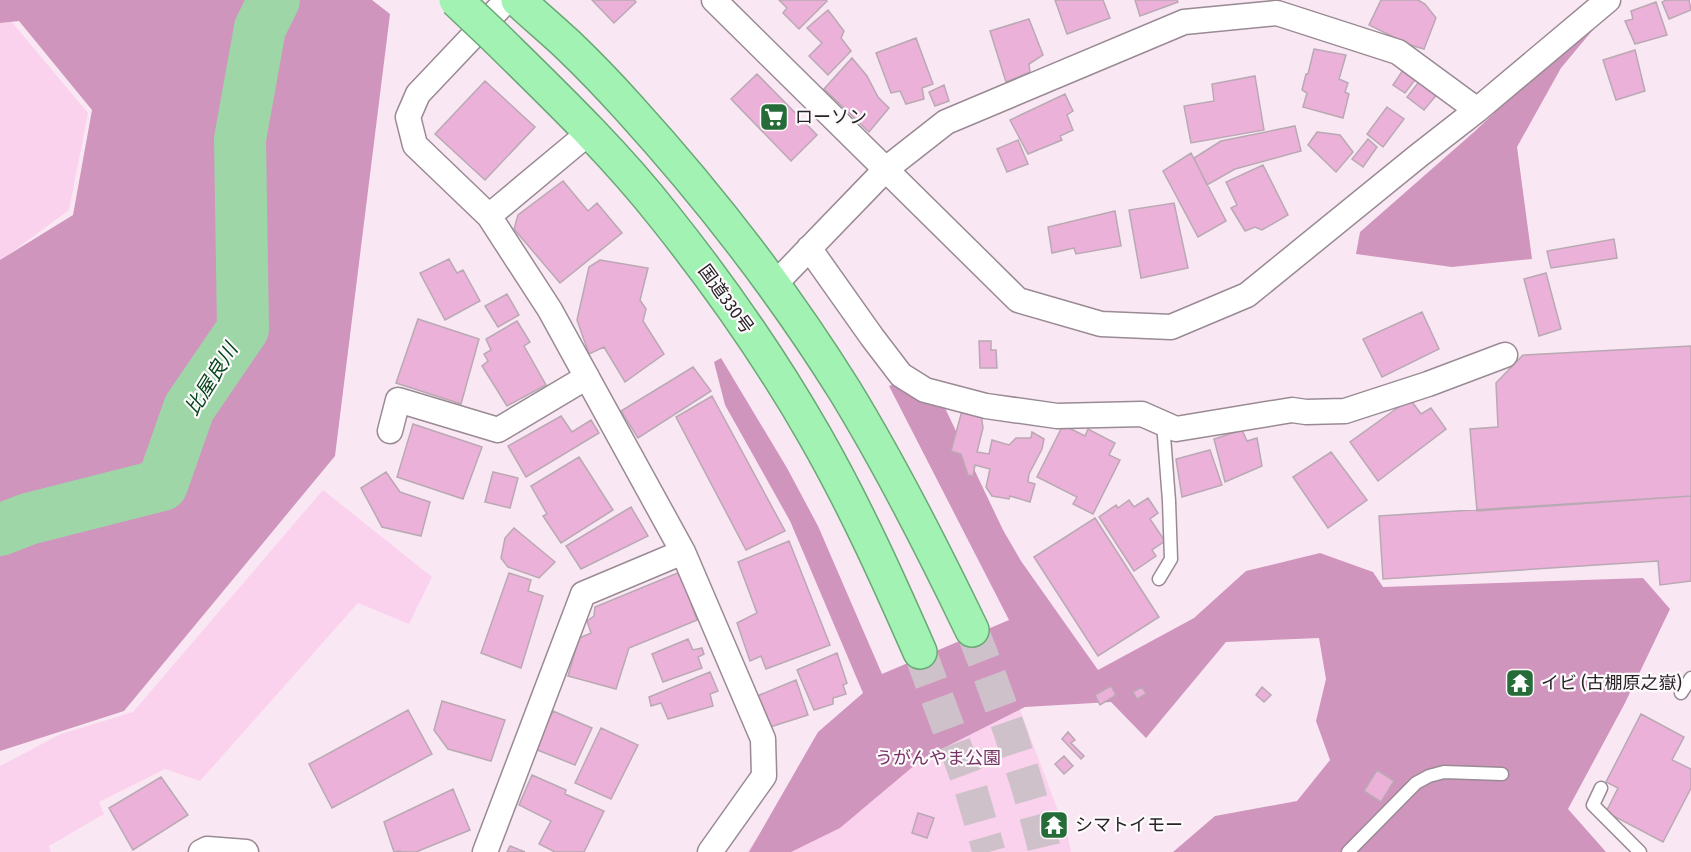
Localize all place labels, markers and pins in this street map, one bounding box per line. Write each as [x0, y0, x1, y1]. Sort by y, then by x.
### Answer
supermarket icon: ローソン [758, 101, 790, 133]
place label: ローソン [795, 106, 867, 128]
temple icon: イビ (古棚原之嶽) [1504, 667, 1536, 699]
place label: イビ (古棚原之嶽) [1541, 672, 1682, 694]
temple icon: シマトイモー [1038, 809, 1070, 841]
place label: シマトイモー [1075, 814, 1183, 836]

